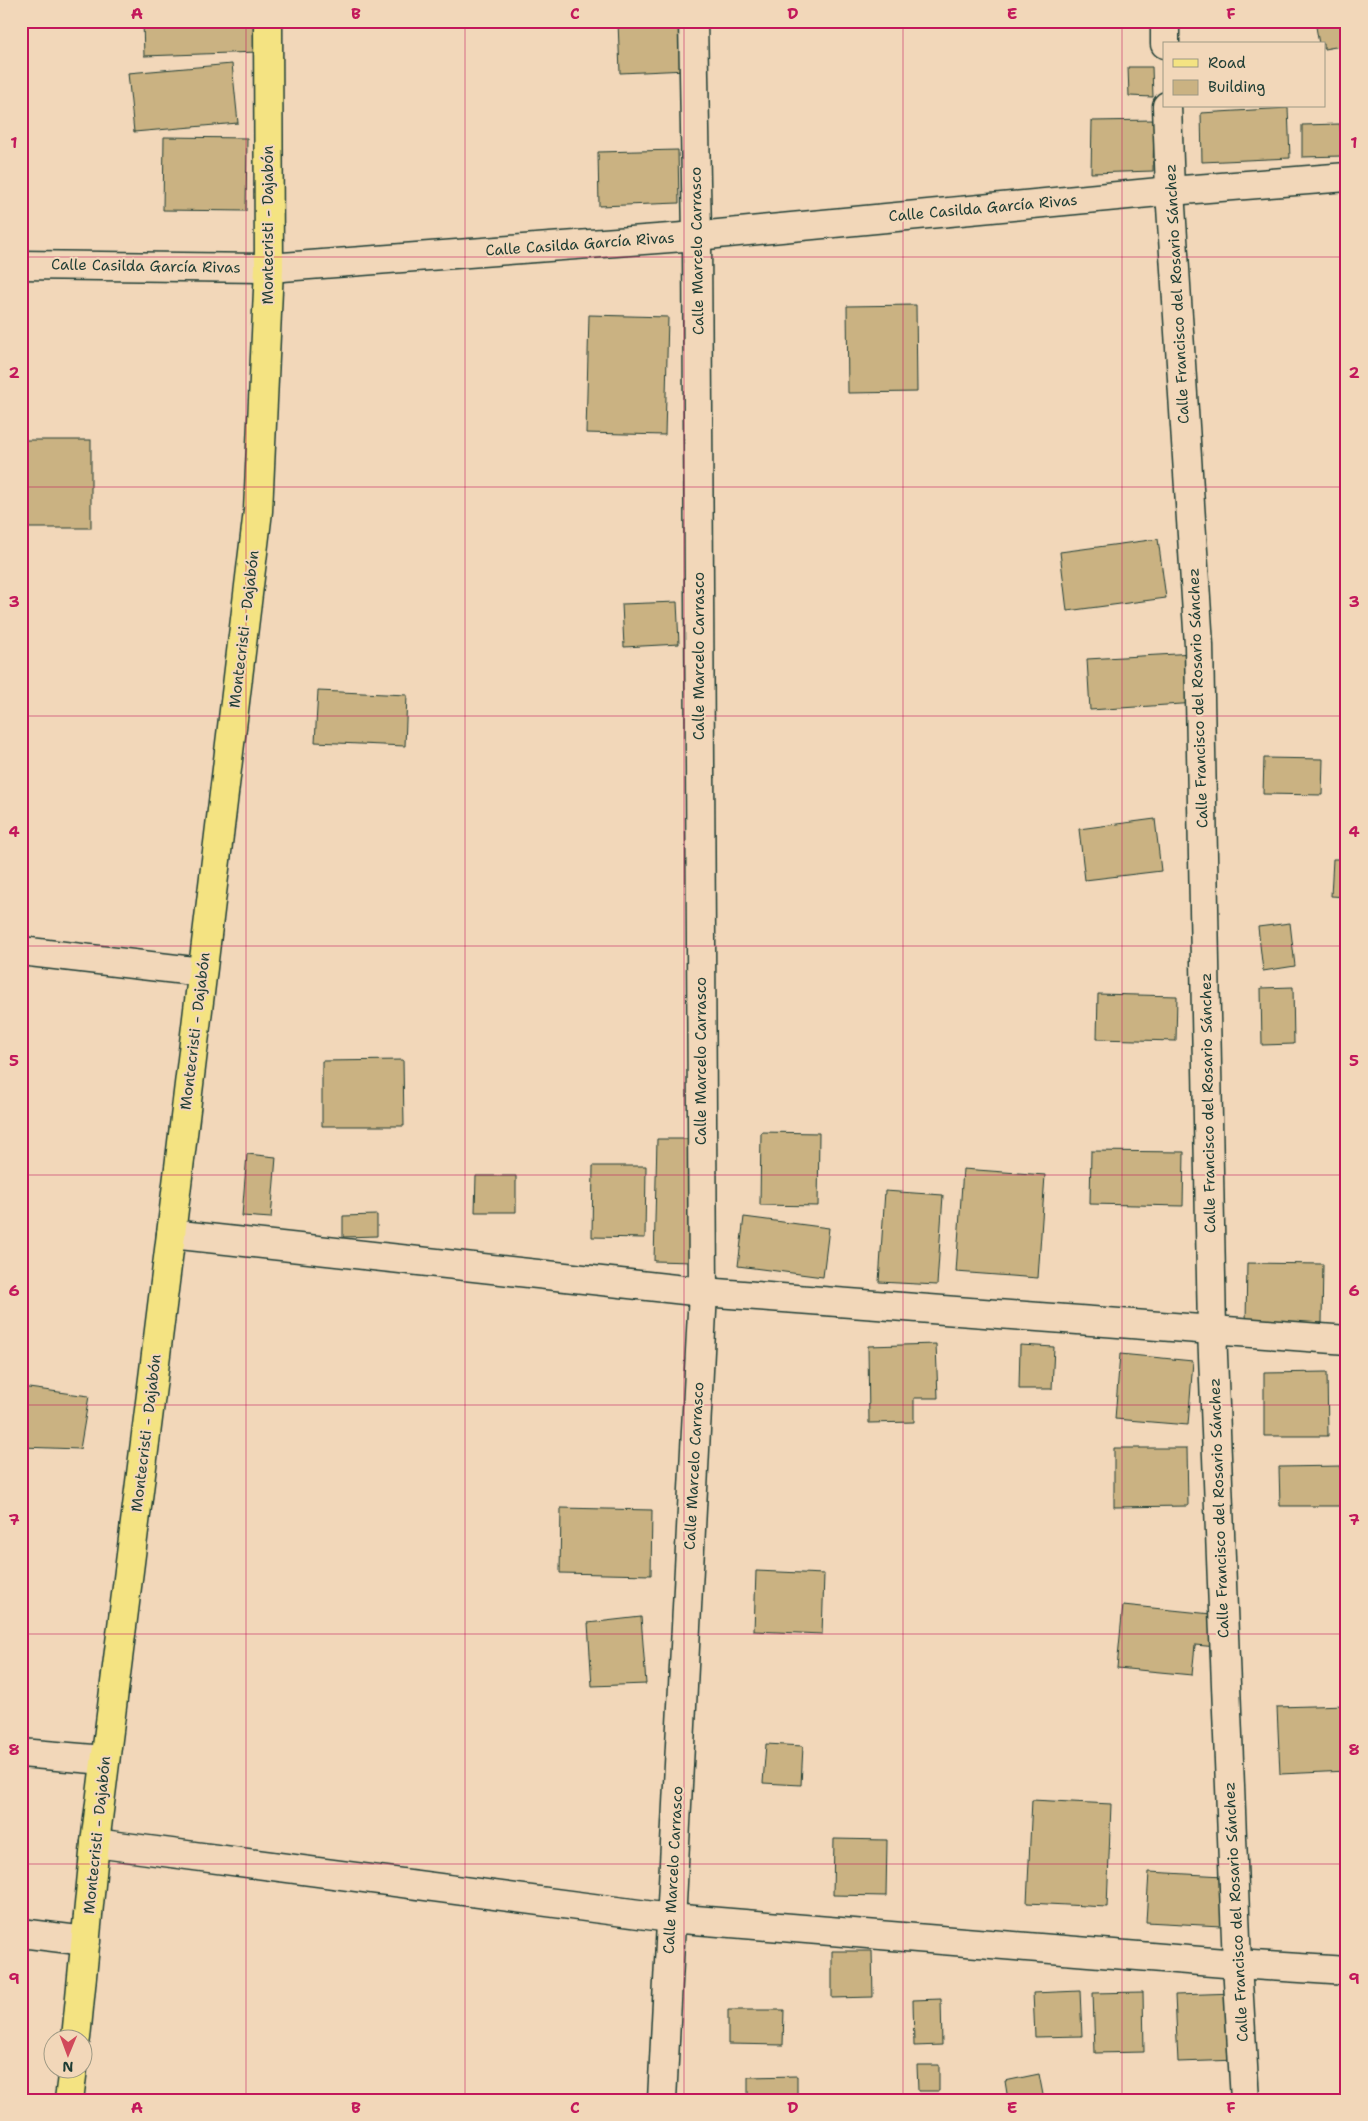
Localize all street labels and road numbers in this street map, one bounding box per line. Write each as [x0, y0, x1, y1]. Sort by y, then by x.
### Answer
street label: Montecristi - Dajabón [258, 146, 278, 304]
street label: Calle Francisco del Rosario Sánchez [1160, 163, 1194, 425]
street label: Calle Marcelo Carrasco [686, 167, 708, 335]
street label: Calle Casilda García Rivas [888, 190, 1078, 226]
street label: Calle Casilda García Rivas [485, 227, 675, 261]
street label: Calle Casilda García Rivas [51, 254, 241, 278]
street label: Montecristi - Dajabón [224, 549, 264, 709]
street label: Calle Francisco del Rosario Sánchez [1183, 568, 1213, 828]
street label: Calle Marcelo Carrasco [689, 572, 709, 740]
street label: Montecristi - Dajabón [175, 951, 215, 1111]
street label: Calle Francisco del Rosario Sánchez [1196, 973, 1220, 1233]
street label: Calle Marcelo Carrasco [691, 977, 711, 1145]
street label: Montecristi - Dajabón [126, 1353, 166, 1513]
street label: Calle Francisco del Rosario Sánchez [1204, 1378, 1234, 1638]
street label: Calle Marcelo Carrasco [680, 1381, 708, 1551]
street label: Montecristi - Dajabón [79, 1755, 115, 1915]
street label: Calle Francisco del Rosario Sánchez [1219, 1781, 1253, 2043]
street label: Calle Marcelo Carrasco [659, 1785, 687, 1955]

